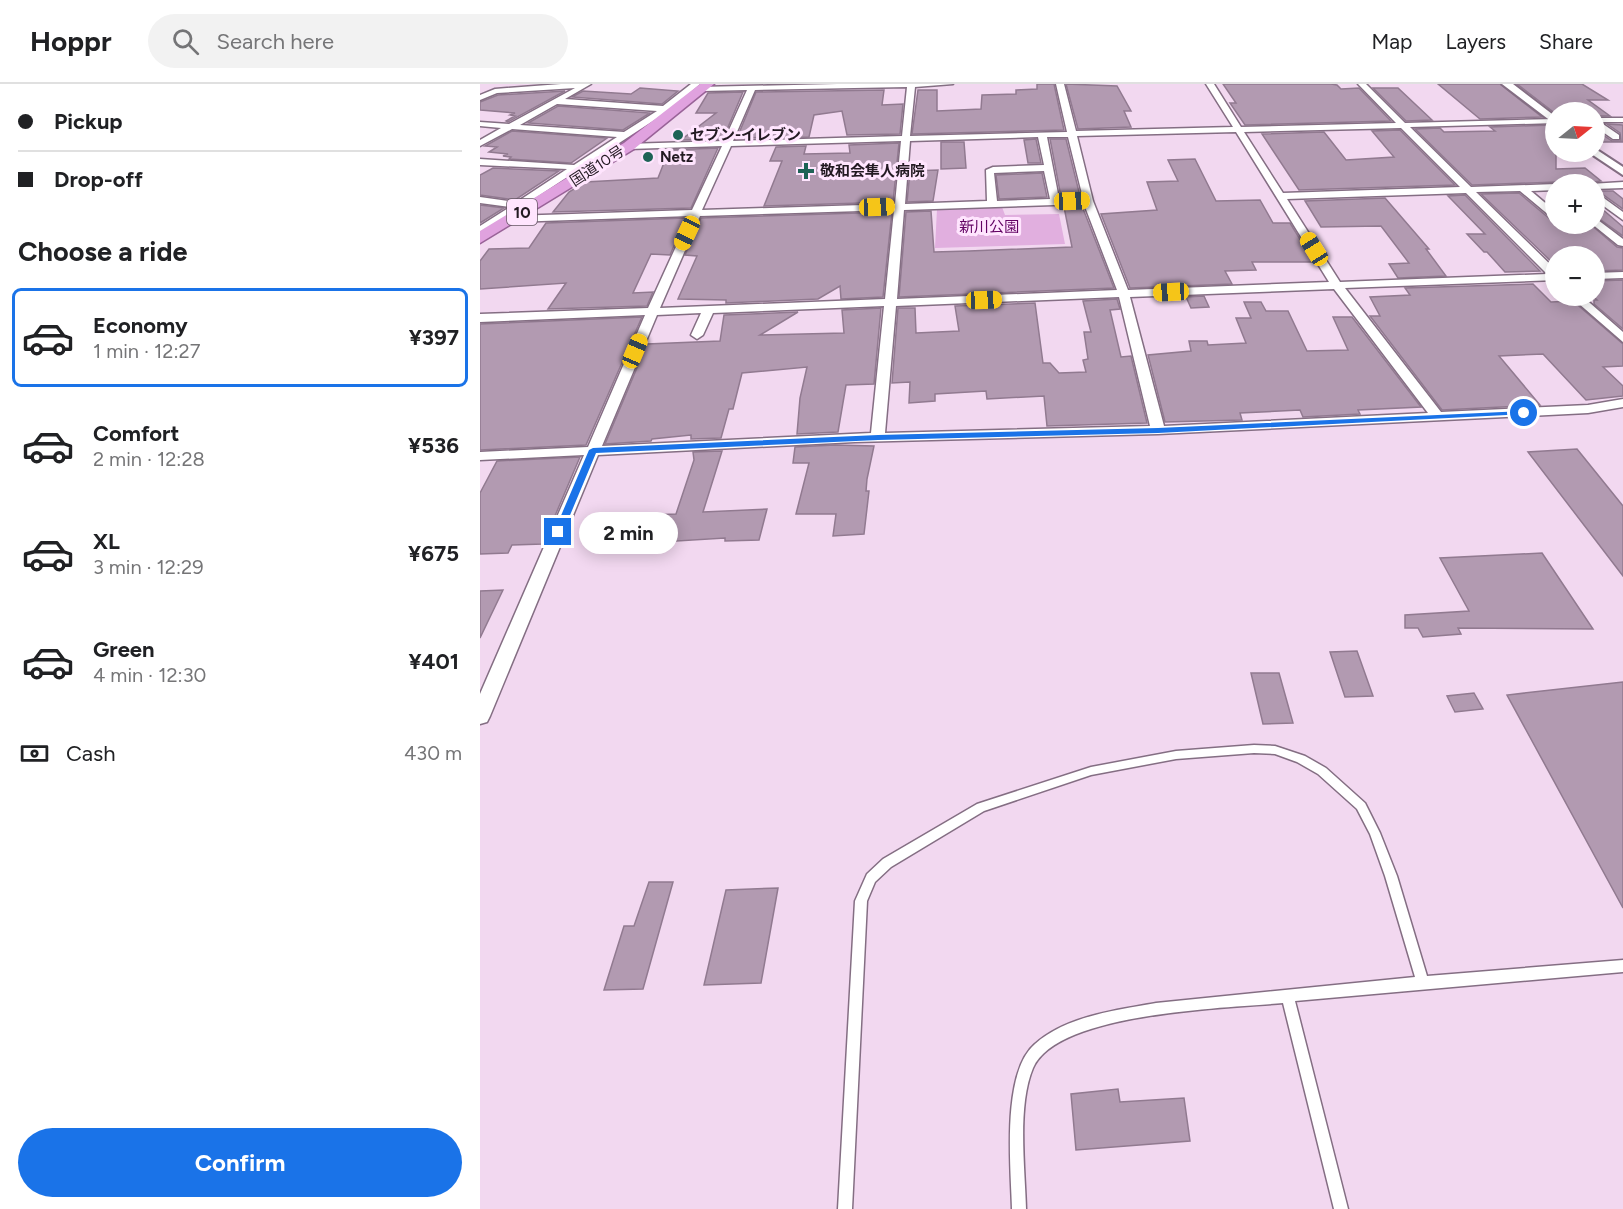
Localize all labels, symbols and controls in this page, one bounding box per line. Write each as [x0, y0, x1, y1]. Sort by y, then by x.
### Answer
search box [148, 14, 568, 68]
text: Hoppr [30, 24, 112, 58]
icon: search [169, 25, 202, 58]
text: Search here [217, 28, 334, 55]
text: Map [1372, 29, 1412, 54]
text: Layers [1445, 29, 1506, 54]
text: Share [1539, 29, 1593, 54]
north arrow [1545, 102, 1605, 162]
map controls [1545, 102, 1605, 306]
text: Pickup [54, 108, 123, 135]
place label: セブン-イレブン [690, 126, 801, 144]
marker: セブン-イレブン [671, 128, 685, 142]
street label: 国道10号 [567, 142, 627, 190]
place label: Netz [660, 148, 693, 166]
marker: Netz [641, 150, 655, 164]
marker: 敬和会隼人病院 [797, 162, 815, 180]
place label: 敬和会隼人病院 [820, 162, 925, 180]
text: Drop-off [54, 166, 143, 193]
button: + [1545, 174, 1605, 234]
car [1054, 191, 1090, 211]
car [859, 197, 895, 217]
road number: 10 [507, 199, 537, 225]
car [671, 213, 703, 253]
park label: 新川公園 [959, 218, 1019, 236]
car [1297, 229, 1331, 269]
text: Choose a ride [18, 235, 187, 268]
button: − [1545, 246, 1605, 306]
car [1153, 282, 1189, 302]
car [966, 290, 1002, 310]
icon: car [21, 311, 75, 365]
text: Economy [93, 312, 188, 339]
text: ¥397 [409, 324, 459, 351]
car [620, 331, 650, 371]
text: 1 min · 12:27 [93, 339, 200, 363]
route start [1510, 399, 1537, 426]
icon: car [21, 419, 75, 473]
text: Comfort [93, 420, 179, 447]
text: ¥536 [408, 432, 459, 459]
text: 2 min · 12:28 [93, 447, 205, 471]
callout: 2 min [579, 511, 678, 553]
route end [544, 518, 571, 545]
text: 2 min [603, 521, 654, 545]
icon: car [21, 527, 75, 581]
text: XL [93, 528, 120, 555]
text: ¥675 [408, 540, 459, 567]
text: 3 min · 12:29 [93, 555, 204, 579]
icon: car [21, 635, 75, 689]
text: Green [93, 636, 155, 663]
text: ¥401 [408, 648, 459, 675]
text: 4 min · 12:30 [93, 663, 206, 687]
icon: cash [18, 737, 51, 770]
text: Cash [66, 740, 116, 767]
text: 430 m [404, 741, 462, 765]
button: Confirm [18, 1128, 462, 1197]

